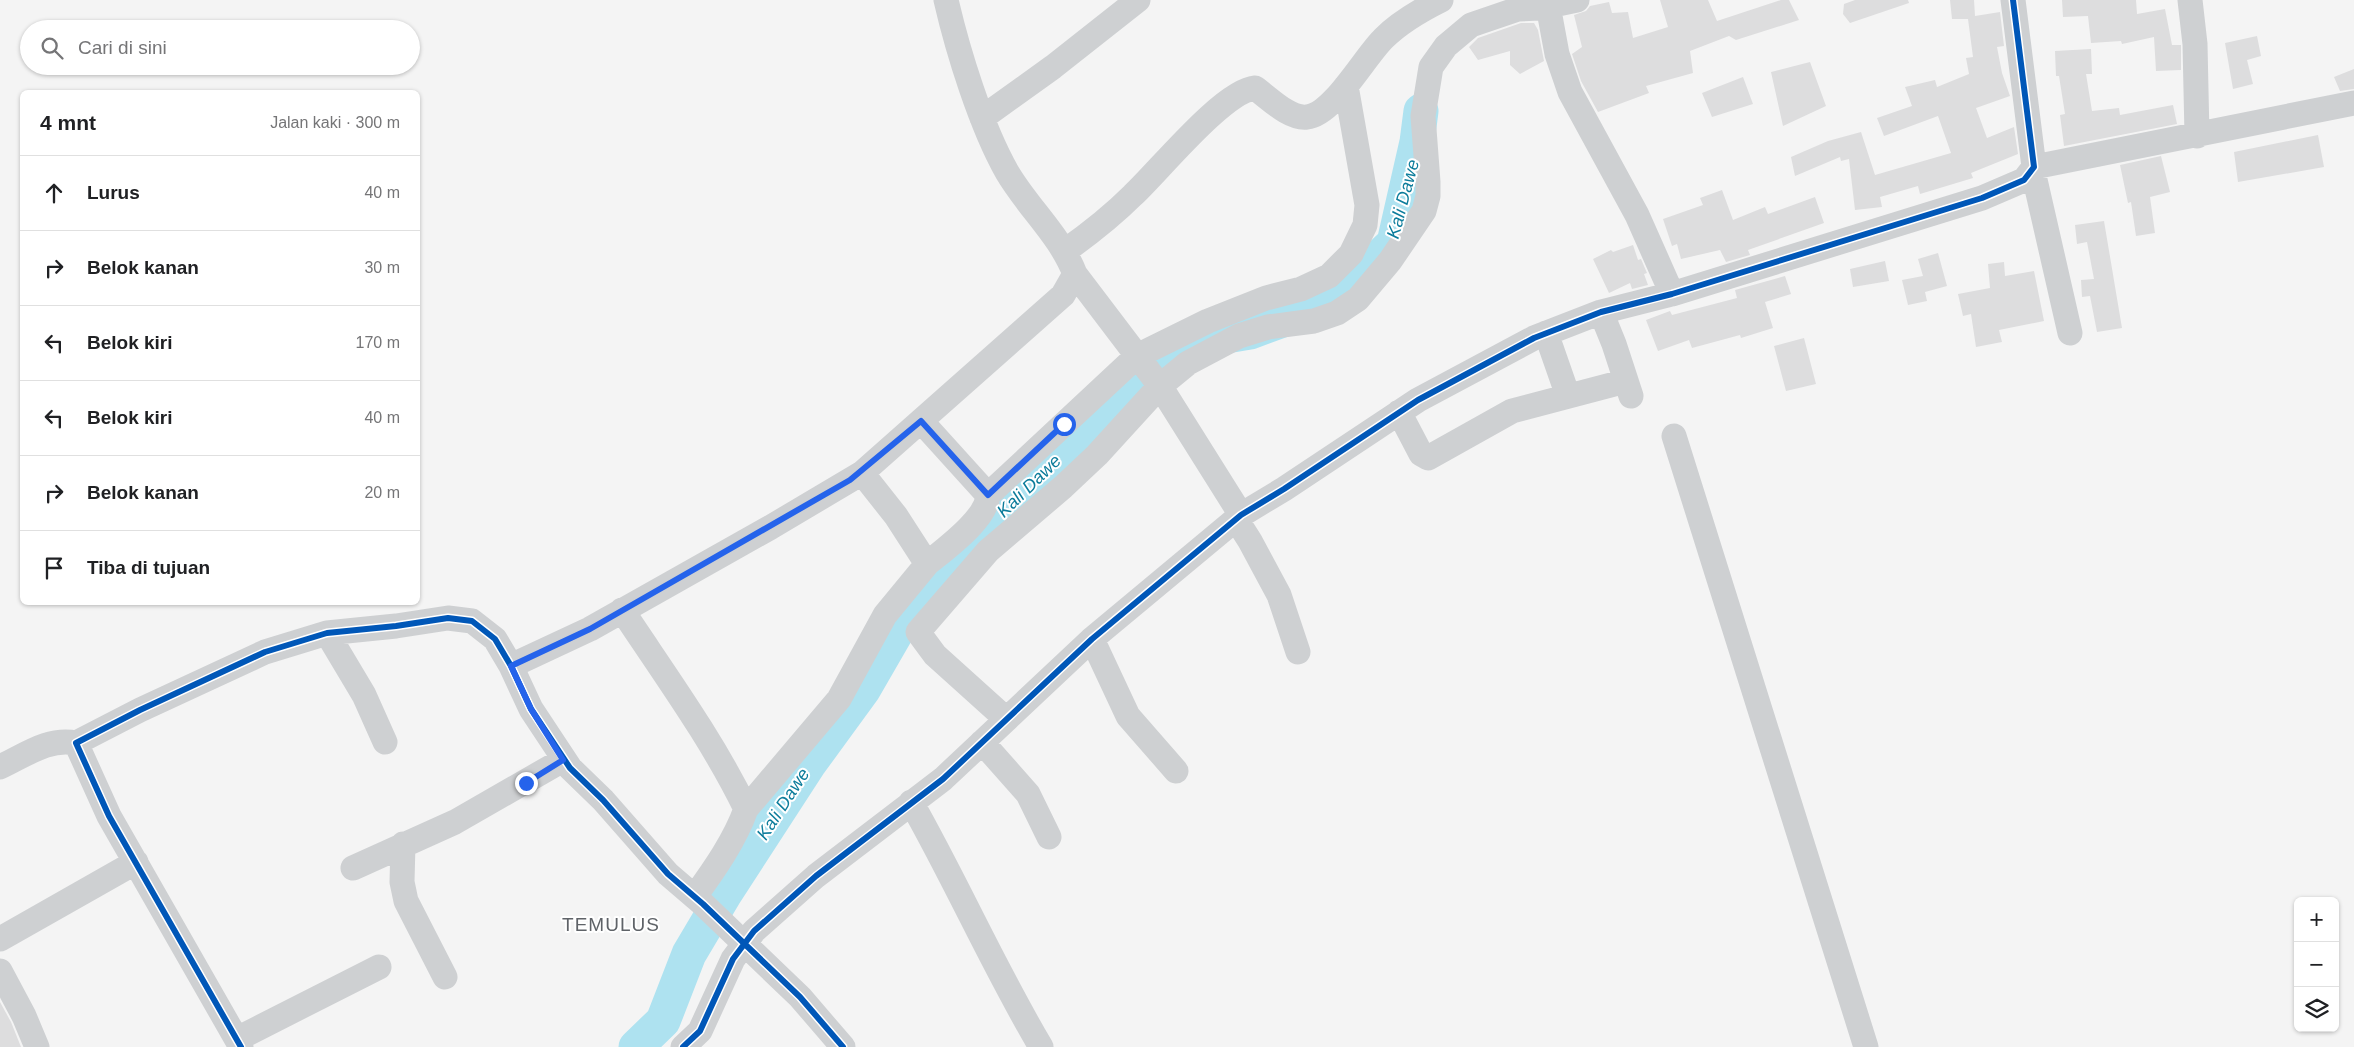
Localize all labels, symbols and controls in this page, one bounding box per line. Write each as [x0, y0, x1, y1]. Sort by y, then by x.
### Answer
search box [20, 20, 420, 75]
icon: search [38, 34, 66, 62]
text: Cari di sini [78, 37, 167, 58]
text: 4 mnt [40, 111, 96, 134]
text: Jalan kaki · 300 m [270, 114, 400, 131]
water label: Kali Dawe [1383, 157, 1423, 241]
icon: ahead [40, 179, 68, 207]
text: Lurus [87, 182, 140, 203]
text: 40 m [364, 184, 400, 201]
icon: right [40, 254, 68, 282]
text: Belok kanan [87, 257, 199, 278]
text: 30 m [364, 259, 400, 276]
icon: left [40, 329, 68, 357]
text: Belok kiri [87, 332, 173, 353]
text: 170 m [356, 334, 400, 351]
icon: left [40, 404, 68, 432]
text: Belok kiri [87, 407, 173, 428]
text: 40 m [364, 409, 400, 426]
route start [1053, 413, 1076, 436]
water label: Kali Dawe [993, 451, 1065, 521]
icon: right [40, 479, 68, 507]
text: Belok kanan [87, 482, 199, 503]
text: 20 m [364, 484, 400, 501]
icon: arrive [40, 554, 68, 582]
text: Tiba di tujuan [87, 557, 210, 578]
water label: Kali Dawe [753, 765, 813, 843]
route end [515, 772, 538, 795]
map controls [2294, 897, 2339, 1032]
button: + [2294, 897, 2339, 942]
district label: TEMULUS [562, 914, 660, 935]
button: − [2294, 942, 2339, 987]
button: layers [2294, 987, 2339, 1032]

